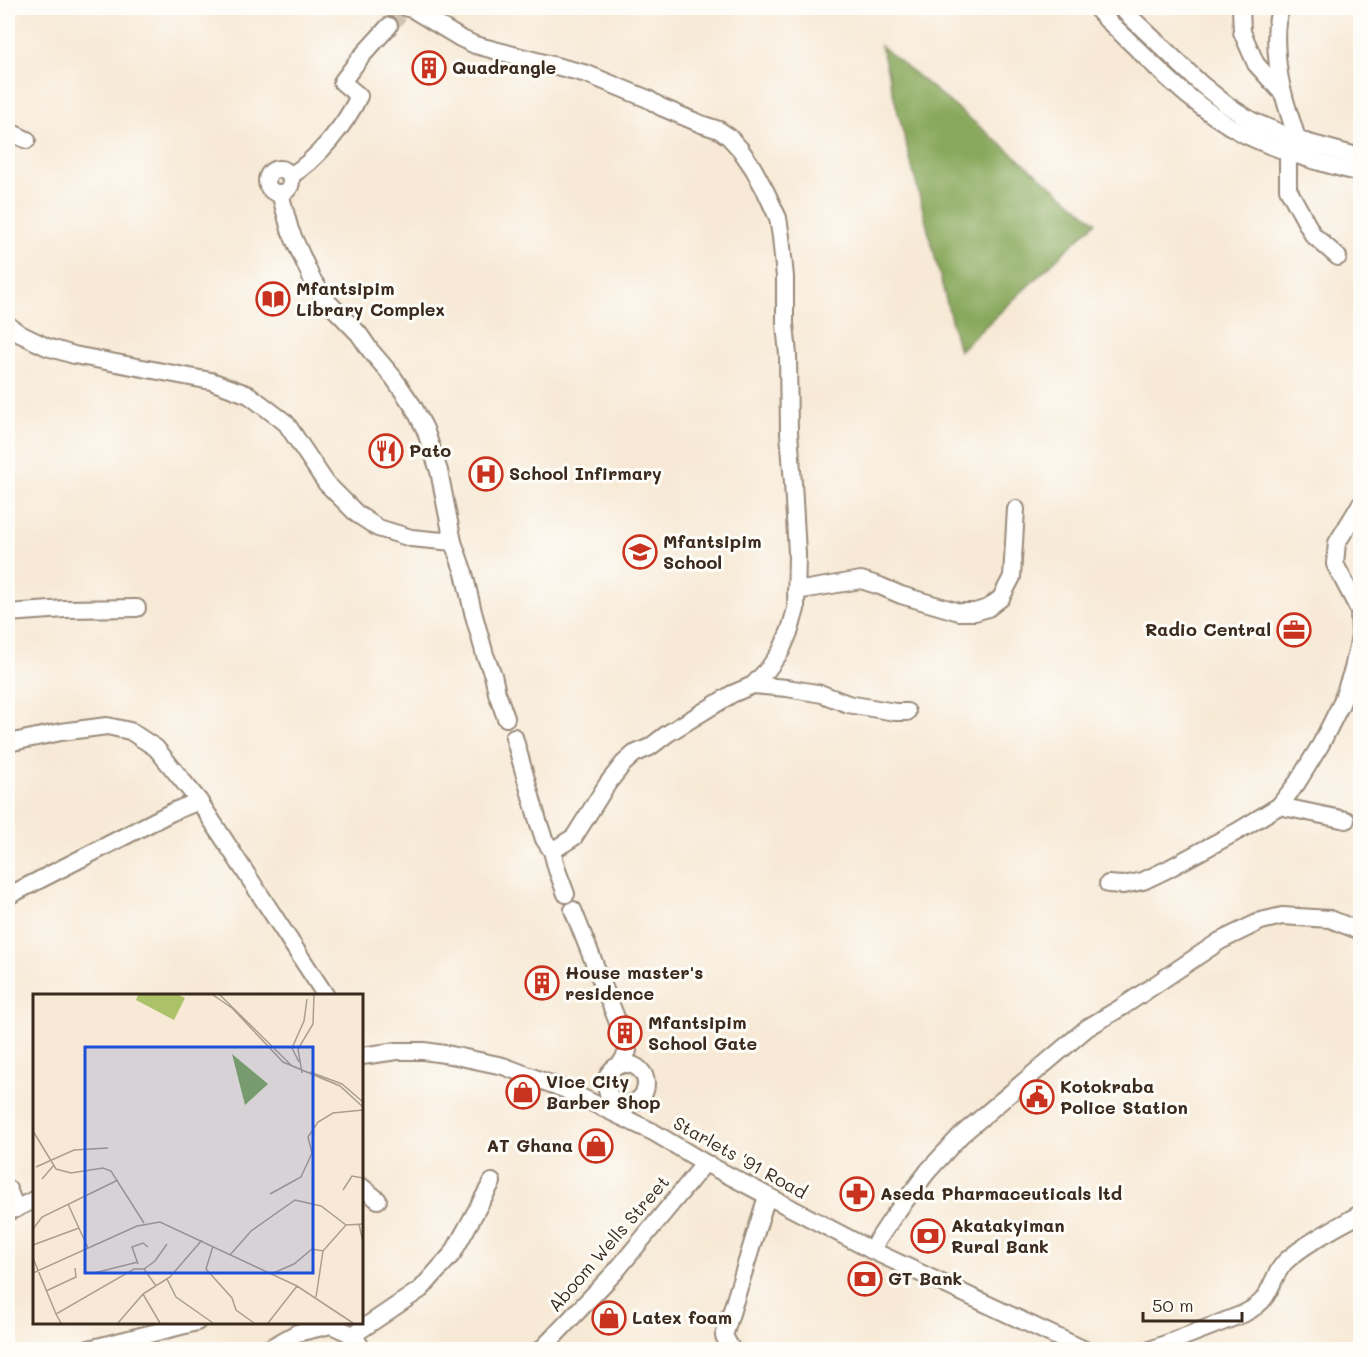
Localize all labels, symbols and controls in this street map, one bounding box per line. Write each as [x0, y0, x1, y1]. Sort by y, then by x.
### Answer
building icon: Quadrangle [411, 50, 447, 86]
place label: Quadrangle [452, 55, 557, 79]
place label: Mfantsipim Library Complex [296, 276, 445, 321]
library icon: Mfantsipim Library Complex [255, 281, 291, 317]
restaurant icon: Pato [368, 433, 404, 469]
place label: Pato [409, 438, 451, 462]
hospital icon: School Infirmary [468, 456, 504, 492]
place label: School Infirmary [509, 461, 662, 485]
place label: Mfantsipim School [663, 529, 762, 574]
school or university icon: Mfantsipim School [622, 534, 658, 570]
office icon: Radio Central [1276, 612, 1312, 648]
place label: Radio Central [1145, 617, 1271, 641]
place label: House master's residence [565, 960, 703, 1005]
building icon: House master's residence [524, 965, 560, 1001]
inset map [33, 994, 363, 1324]
place label: Mfantsipim School Gate [648, 1010, 758, 1055]
building icon: Mfantsipim School Gate [607, 1015, 643, 1051]
place label: Vice City Barber Shop [546, 1069, 661, 1114]
shop icon: Vice City Barber Shop [505, 1074, 541, 1110]
place label: Kotokraba Police Station [1060, 1074, 1188, 1119]
public building icon: Kotokraba Police Station [1019, 1079, 1055, 1115]
street label: Starlets '91 Road [669, 1110, 812, 1204]
shop icon: AT Ghana [578, 1128, 614, 1164]
place label: AT Ghana [487, 1133, 573, 1157]
street label: Aboom Wells Street [542, 1170, 674, 1317]
pharmacy icon: Aseda Pharmaceuticals ltd [839, 1176, 875, 1212]
place label: Aseda Pharmaceuticals ltd [880, 1181, 1122, 1205]
place label: Akatakyiman Rural Bank [951, 1213, 1065, 1258]
bank icon: Akatakyiman Rural Bank [910, 1218, 946, 1254]
bank icon: GT Bank [847, 1261, 883, 1297]
place label: GT Bank [888, 1266, 962, 1290]
scale bar [1143, 1285, 1242, 1323]
text: 50 m [1152, 1293, 1194, 1317]
shop icon: Latex foam [591, 1300, 627, 1336]
place label: Latex foam [632, 1305, 732, 1329]

